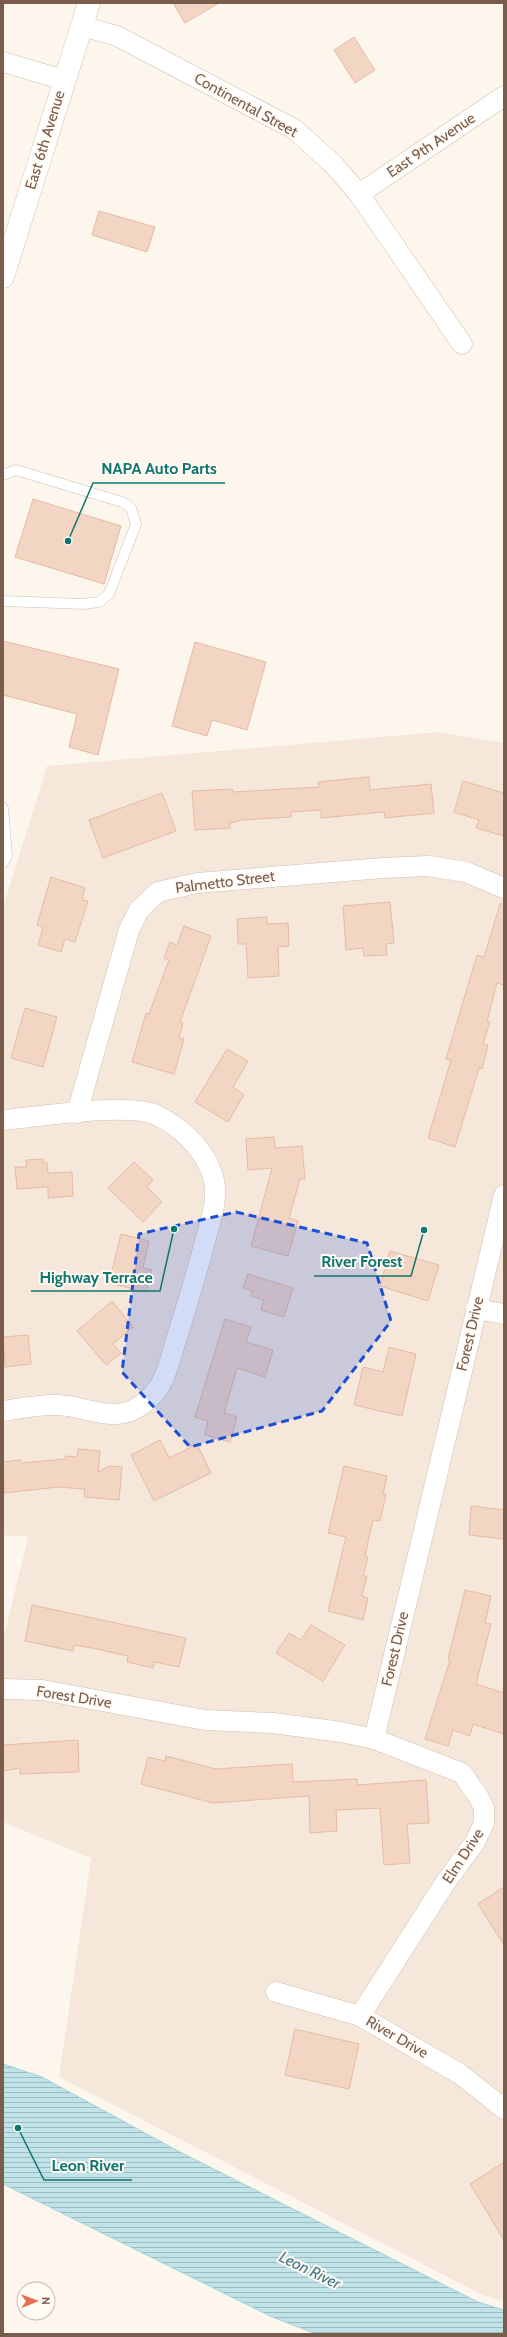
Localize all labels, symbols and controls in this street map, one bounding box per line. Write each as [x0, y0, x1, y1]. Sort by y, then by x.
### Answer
street label: Continental Street [191, 69, 301, 141]
street label: East 6th Avenue [21, 88, 69, 192]
street label: East 9th Avenue [383, 109, 479, 181]
callout: NAPA Auto Parts [93, 455, 225, 483]
text: NAPA Auto Parts [101, 459, 217, 478]
street label: Palmetto Street [174, 867, 276, 897]
callout: River Forest [314, 1248, 411, 1276]
text: River Forest [321, 1252, 403, 1271]
callout: Highway Terrace [31, 1263, 160, 1291]
text: Highway Terrace [39, 1268, 153, 1287]
street label: Forest Drive [453, 1295, 487, 1373]
street label: Forest Drive [378, 1610, 412, 1688]
street label: Forest Drive [35, 1682, 113, 1712]
street label: Elm Drive [439, 1825, 488, 1887]
street label: River Drive [363, 2012, 432, 2062]
callout: Leon River [44, 2152, 132, 2180]
text: Leon River [52, 2156, 125, 2175]
water label: Leon River [276, 2247, 345, 2293]
north arrow [16, 2281, 56, 2321]
text: N [39, 2297, 53, 2305]

